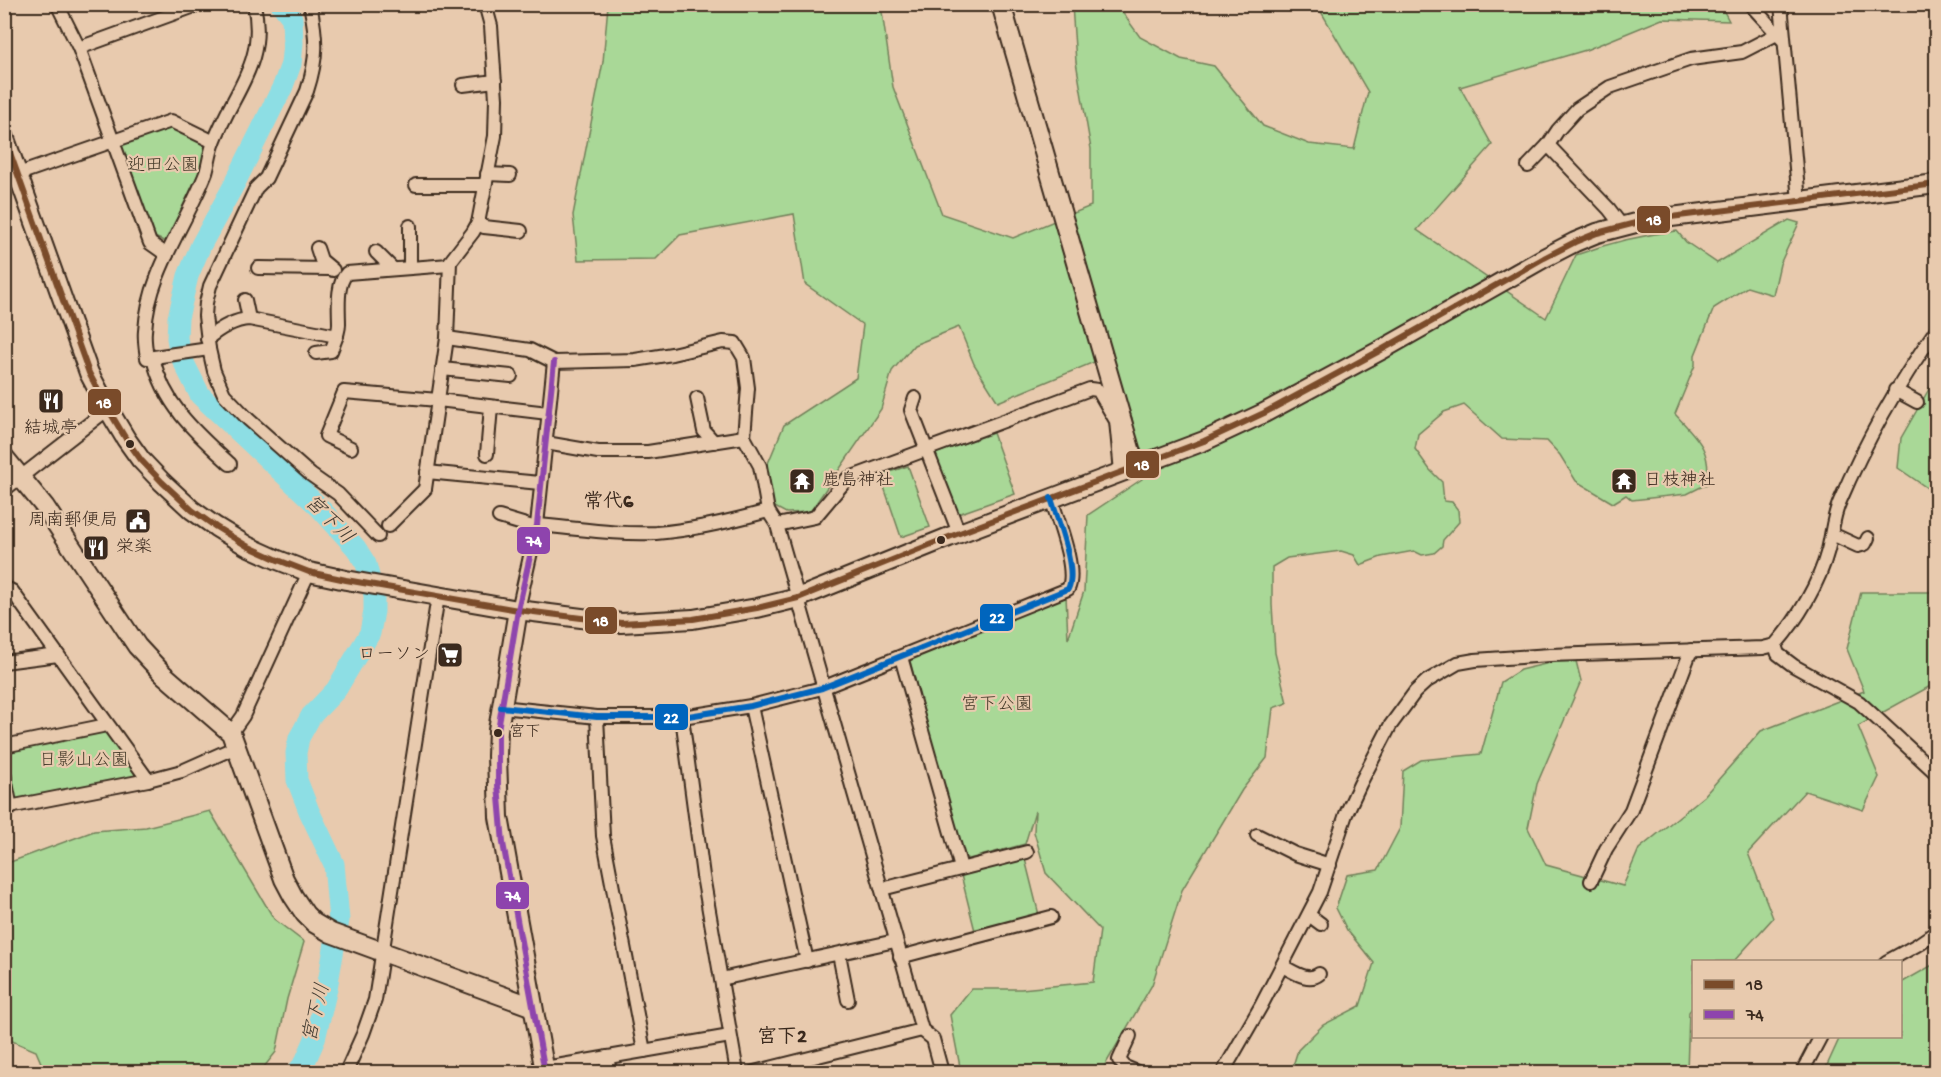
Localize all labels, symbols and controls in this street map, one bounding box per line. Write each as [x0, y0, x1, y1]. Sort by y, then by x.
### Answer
park label: 迎田公園 [127, 155, 199, 177]
line badge: 18 [1636, 205, 1671, 234]
text: 18 [1645, 213, 1662, 232]
restaurant icon: 結城亭 [36, 386, 66, 416]
line badge: 18 [87, 388, 122, 416]
text: 18 [95, 396, 112, 415]
place label: 結城亭 [24, 418, 78, 440]
unlabelled marker [124, 438, 136, 450]
line badge: 18 [1125, 450, 1160, 479]
text: 18 [1133, 458, 1150, 477]
temple icon: 鹿島神社 [787, 466, 817, 496]
temple icon: 日枝神社 [1609, 466, 1639, 496]
place label: 鹿島神社 [822, 470, 894, 492]
place label: 日枝神社 [1644, 470, 1716, 492]
water label: 宮下川 [299, 490, 359, 550]
district label: 常代6 [583, 490, 634, 515]
public building icon: 周南郵便局 [123, 506, 153, 536]
place label: 周南郵便局 [28, 510, 118, 532]
line badge: 74 [516, 526, 551, 555]
restaurant icon: 栄楽 [81, 533, 111, 563]
text: 74 [525, 534, 542, 553]
unlabelled marker [935, 534, 947, 546]
place label: 栄楽 [116, 537, 152, 559]
line badge: 22 [979, 603, 1014, 632]
line badge: 18 [584, 606, 618, 635]
text: 22 [989, 611, 1005, 630]
text: 18 [592, 614, 609, 633]
supermarket icon: ローソン [435, 640, 465, 670]
place label: ローソン [358, 645, 430, 666]
park label: 宮下公園 [961, 694, 1033, 716]
line badge: 22 [654, 703, 689, 731]
text: 22 [663, 711, 679, 730]
place label: 宮下 [509, 723, 541, 743]
marker: 宮下 [492, 727, 504, 739]
park label: 日影山公園 [39, 750, 129, 772]
line badge: 74 [495, 881, 530, 910]
text: 74 [504, 889, 521, 908]
legend [1692, 960, 1902, 1038]
text: 18 [1745, 976, 1763, 997]
water label: 宮下川 [298, 981, 336, 1045]
text: 74 [1745, 1006, 1764, 1027]
district label: 宮下2 [757, 1025, 807, 1050]

